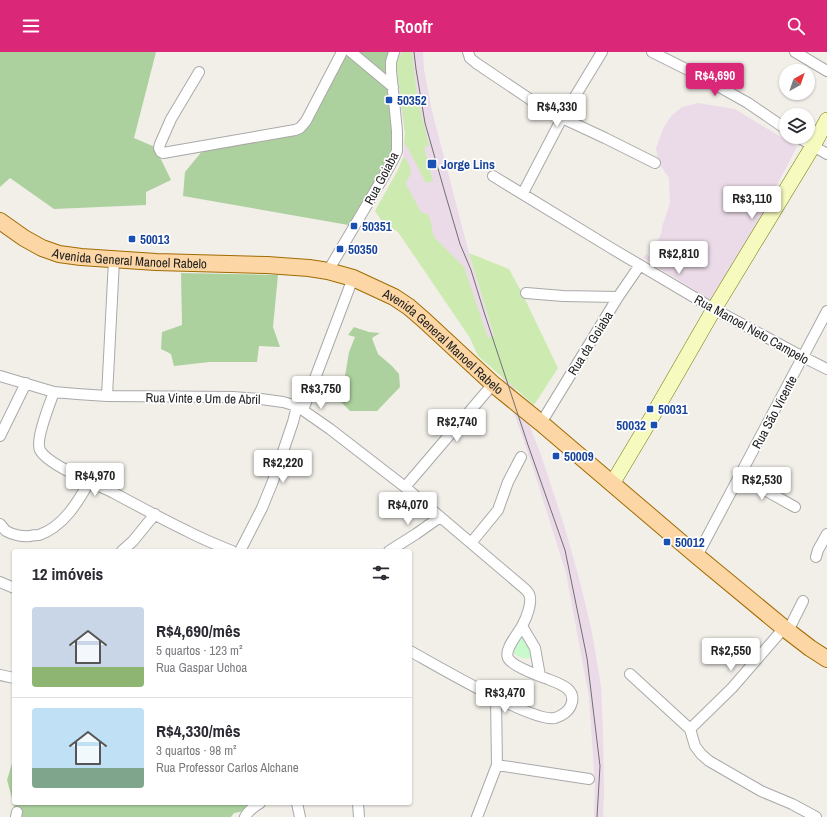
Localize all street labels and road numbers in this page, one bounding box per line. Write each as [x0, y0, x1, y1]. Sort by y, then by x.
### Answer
street label: Rua Goiaba [360, 149, 402, 208]
street label: Avenida General Manoel Rabelo [49, 244, 207, 272]
street label: Avenida General Manoel Rabelo [379, 285, 507, 398]
street label: Rua Manoel Neto Campelo [691, 291, 812, 368]
street label: Rua da Goiaba [564, 308, 617, 378]
street label: Rua São Vicente [748, 373, 801, 452]
street label: Rua Vinte e Um de Abril [145, 389, 261, 408]

